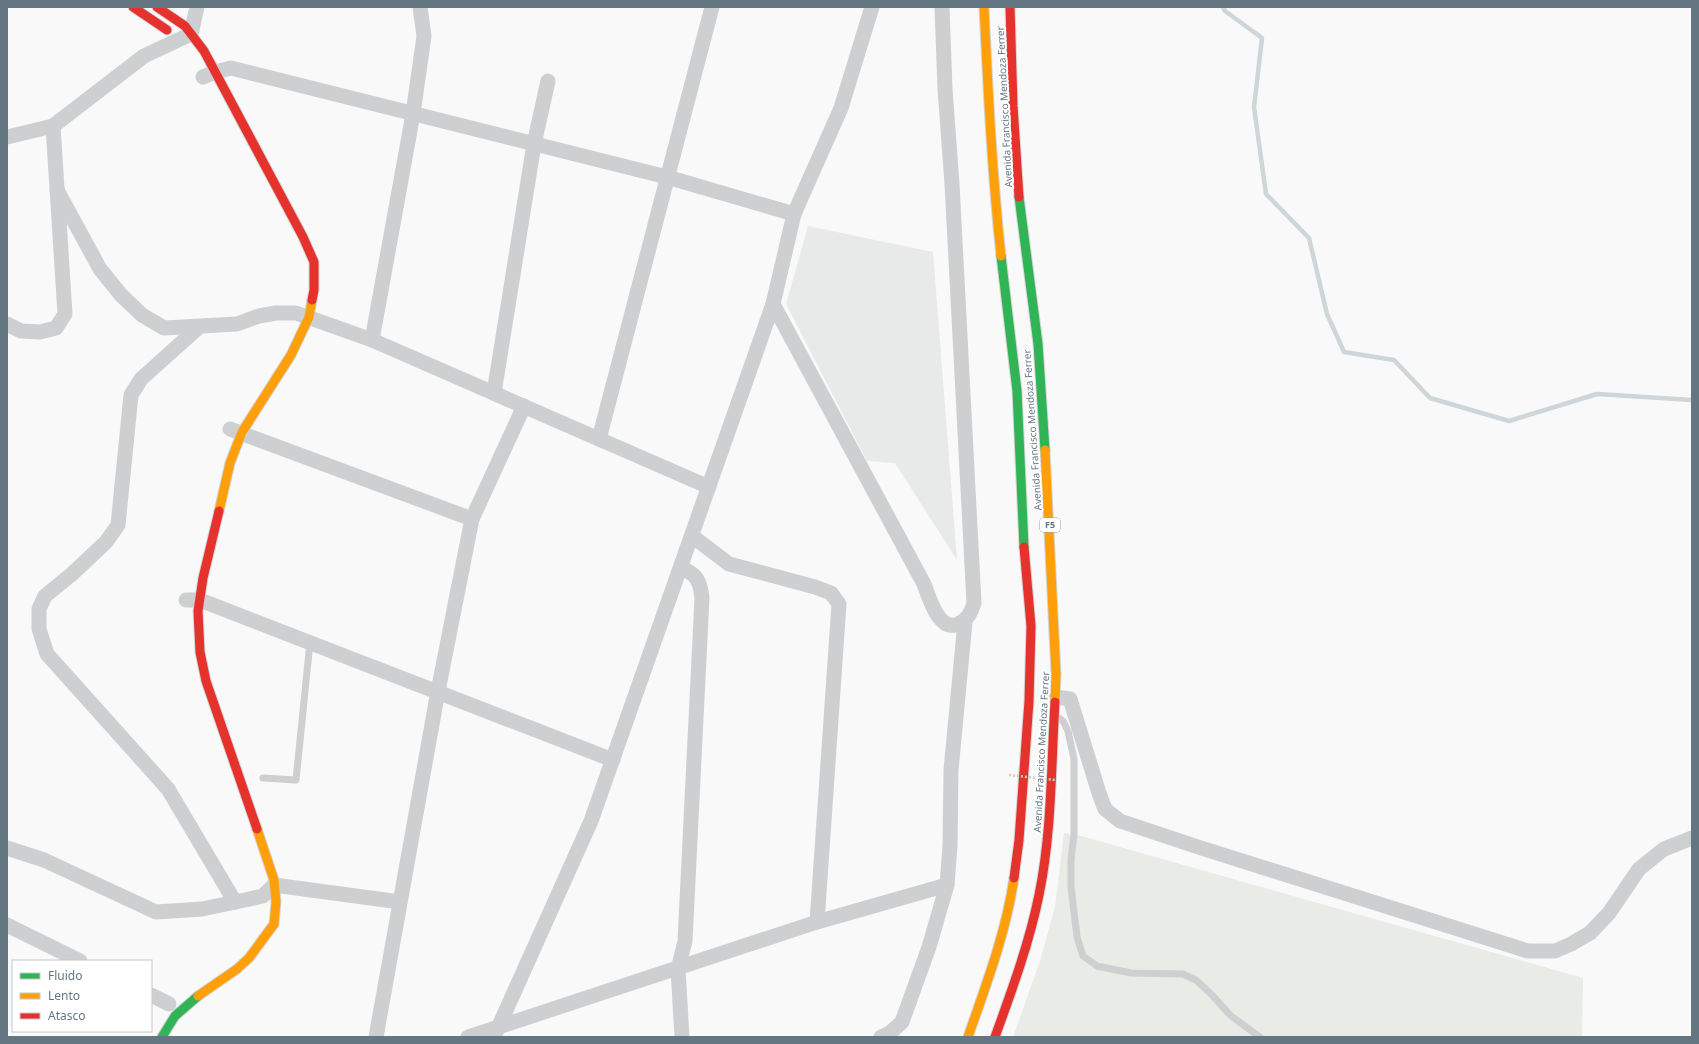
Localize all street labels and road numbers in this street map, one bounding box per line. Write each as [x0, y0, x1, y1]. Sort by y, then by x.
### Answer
street label: Avenida Francisco Mendoza Ferrer [993, 26, 1015, 188]
street label: Avenida Francisco Mendoza Ferrer [1019, 349, 1045, 511]
road number: F5 [1040, 518, 1060, 532]
street label: Avenida Francisco Mendoza Ferrer [1030, 671, 1052, 833]

